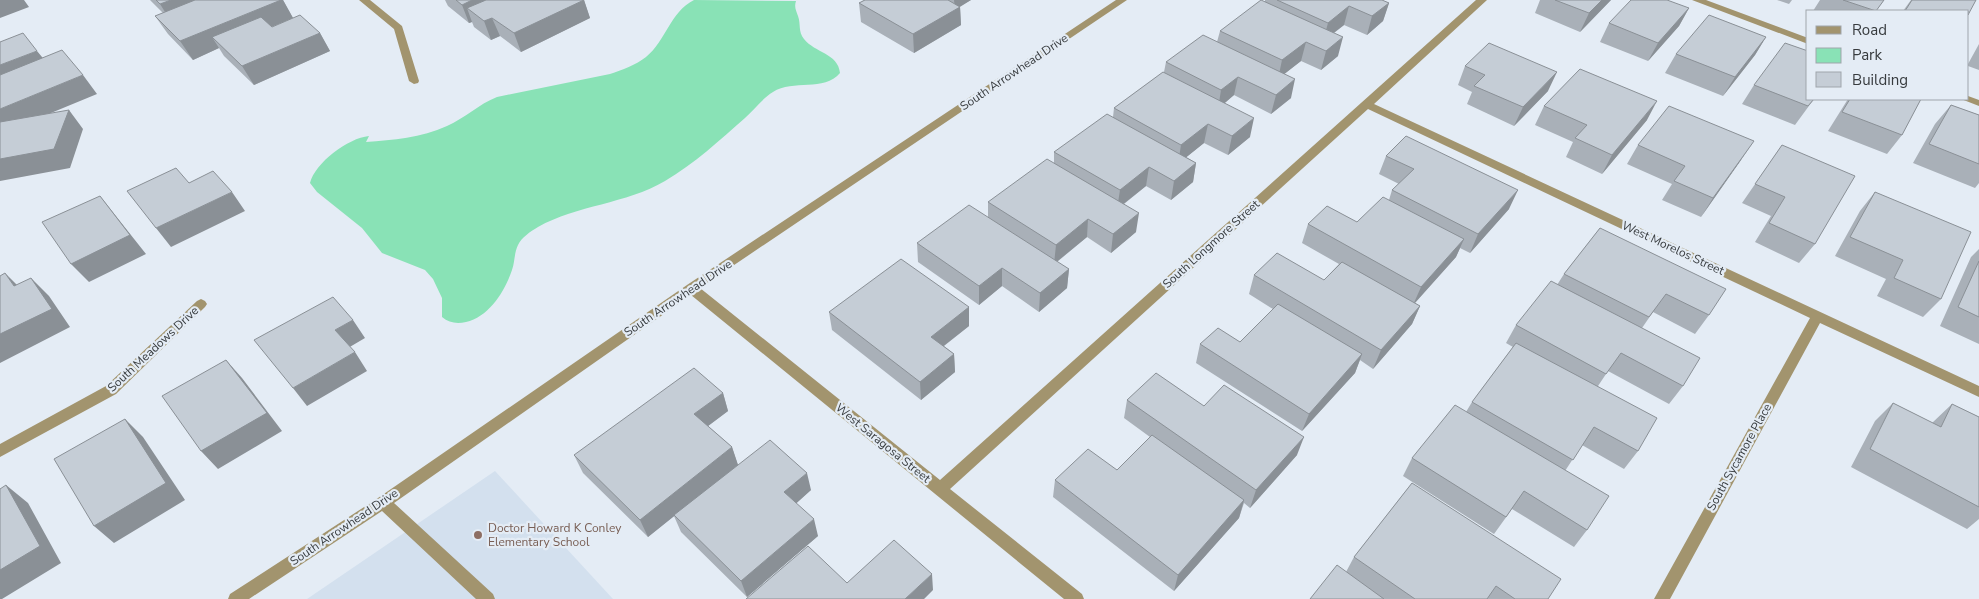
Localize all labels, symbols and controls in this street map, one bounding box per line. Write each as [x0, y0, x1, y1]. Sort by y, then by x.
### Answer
legend [1806, 10, 1969, 100]
text: Road [1852, 20, 1887, 40]
street label: South Arrowhead Drive [957, 30, 1071, 114]
text: Park [1852, 45, 1882, 65]
text: Building [1852, 70, 1908, 90]
street label: South Longmore Street [1159, 196, 1263, 292]
street label: West Morelos Street [1619, 217, 1727, 279]
street label: South Arrowhead Drive [621, 256, 735, 340]
street label: South Meadows Drive [104, 303, 202, 395]
street label: West Saragosa Street [832, 400, 934, 487]
street label: South Sycamore Place [1703, 401, 1775, 513]
street label: South Arrowhead Drive [287, 485, 401, 569]
place label: Doctor Howard K Conley Elementary School [488, 520, 622, 550]
marker: Doctor Howard K Conley Elementary School [472, 529, 484, 541]

